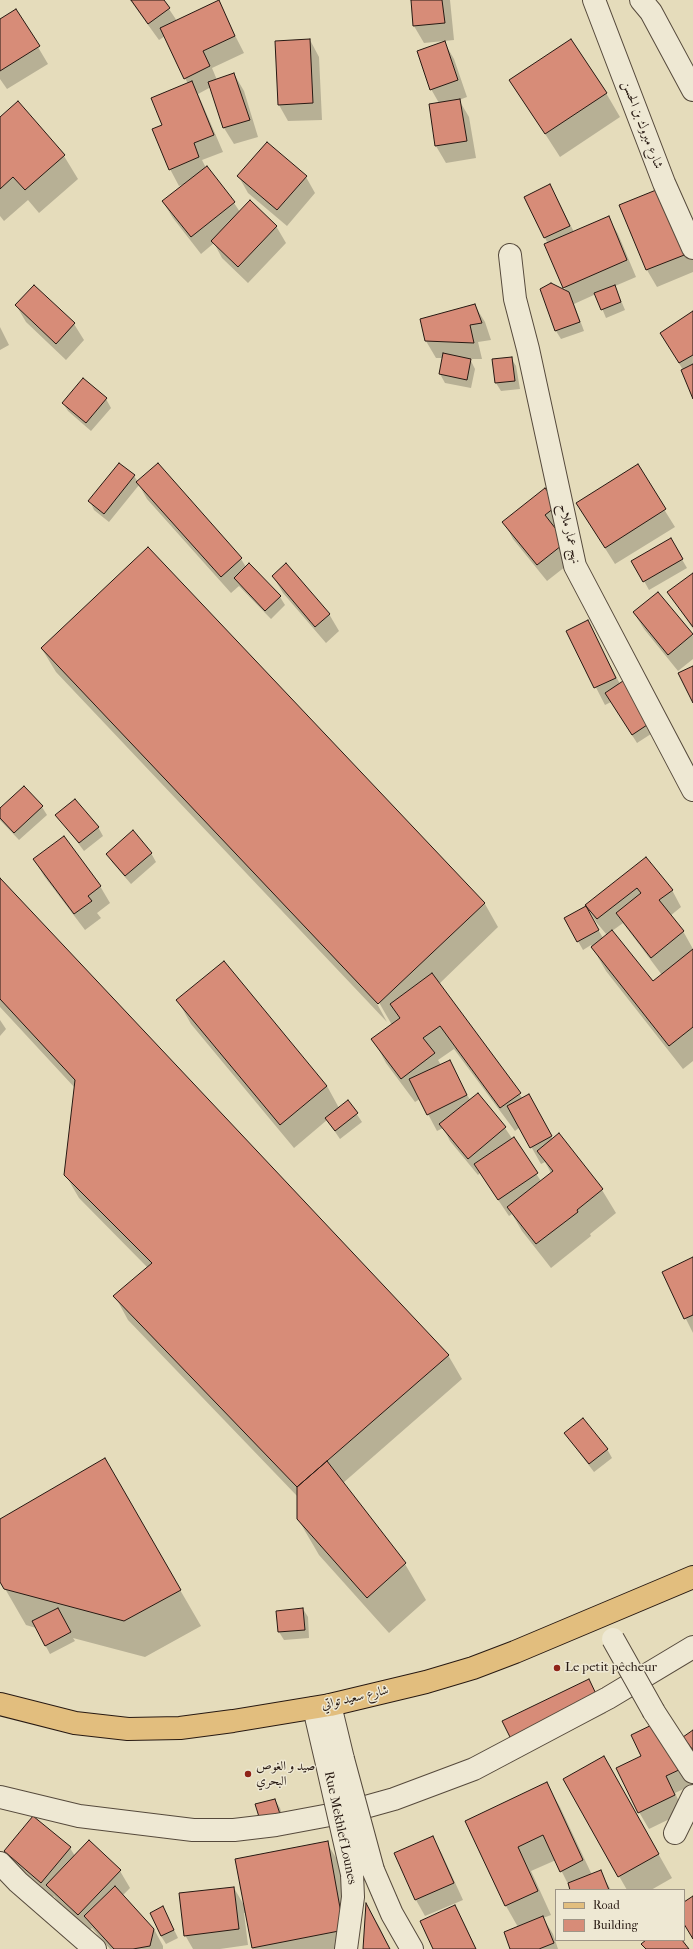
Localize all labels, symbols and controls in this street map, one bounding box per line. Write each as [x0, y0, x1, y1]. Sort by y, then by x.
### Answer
street label: شارع مبروك بن الحسن [618, 79, 666, 171]
street label: نهج عمار ملاح [555, 503, 583, 565]
place label: Le petit pêcheur [565, 1660, 657, 1676]
marker: Le petit pêcheur [552, 1663, 562, 1673]
street label: شارع سعيد تواتي [320, 1683, 390, 1713]
place label: صيد و الغوص البحري [256, 1759, 315, 1790]
marker: صيد و الغوص البحري [243, 1769, 253, 1779]
street label: Rue Mekhlef Lounes [320, 1770, 360, 1886]
legend [555, 1889, 685, 1941]
text: Road [593, 1898, 620, 1912]
text: Building [593, 1918, 638, 1932]

